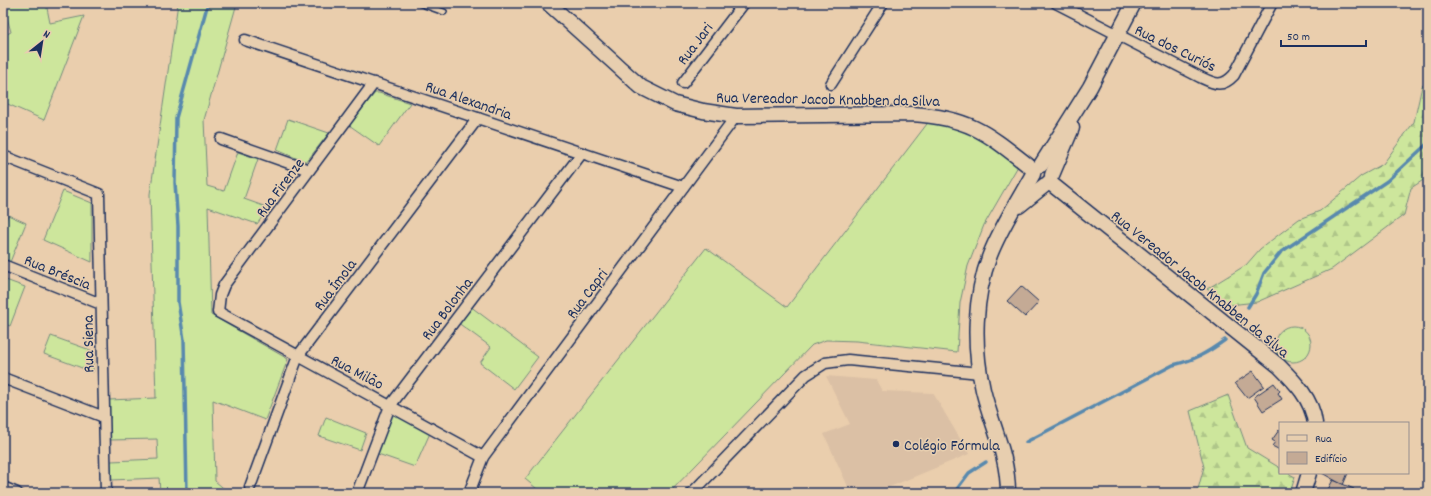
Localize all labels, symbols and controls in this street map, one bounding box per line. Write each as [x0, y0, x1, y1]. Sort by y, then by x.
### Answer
street label: Rua Jari [672, 18, 720, 71]
street label: Rua dos Curiós [1130, 20, 1220, 79]
north arrow [22, 22, 62, 62]
scale bar [1281, 22, 1366, 48]
text: N [40, 27, 53, 44]
text: 50 m [1287, 29, 1310, 46]
street label: Rua Alexandria [422, 76, 515, 127]
street label: Rua Vereador Jacob Knabben da Silva [716, 87, 940, 114]
street label: Rua Firenze [251, 154, 311, 223]
street label: Rua Vereador Jacob Knabben da Silva [1105, 206, 1294, 365]
street label: Rua Bréscia [20, 250, 94, 297]
street label: Rua Ímola [309, 254, 363, 316]
street label: Rua Capri [562, 265, 615, 324]
street label: Rua Bolonha [417, 273, 480, 346]
street label: Rua Siena [77, 314, 102, 373]
street label: Rua Milão [326, 350, 387, 397]
legend [1279, 422, 1409, 474]
text: Rua [1315, 431, 1332, 448]
place label: Colégio Fórmula [904, 435, 1000, 458]
marker: Colégio Fórmula [891, 439, 901, 449]
text: Edifício [1315, 451, 1347, 468]

